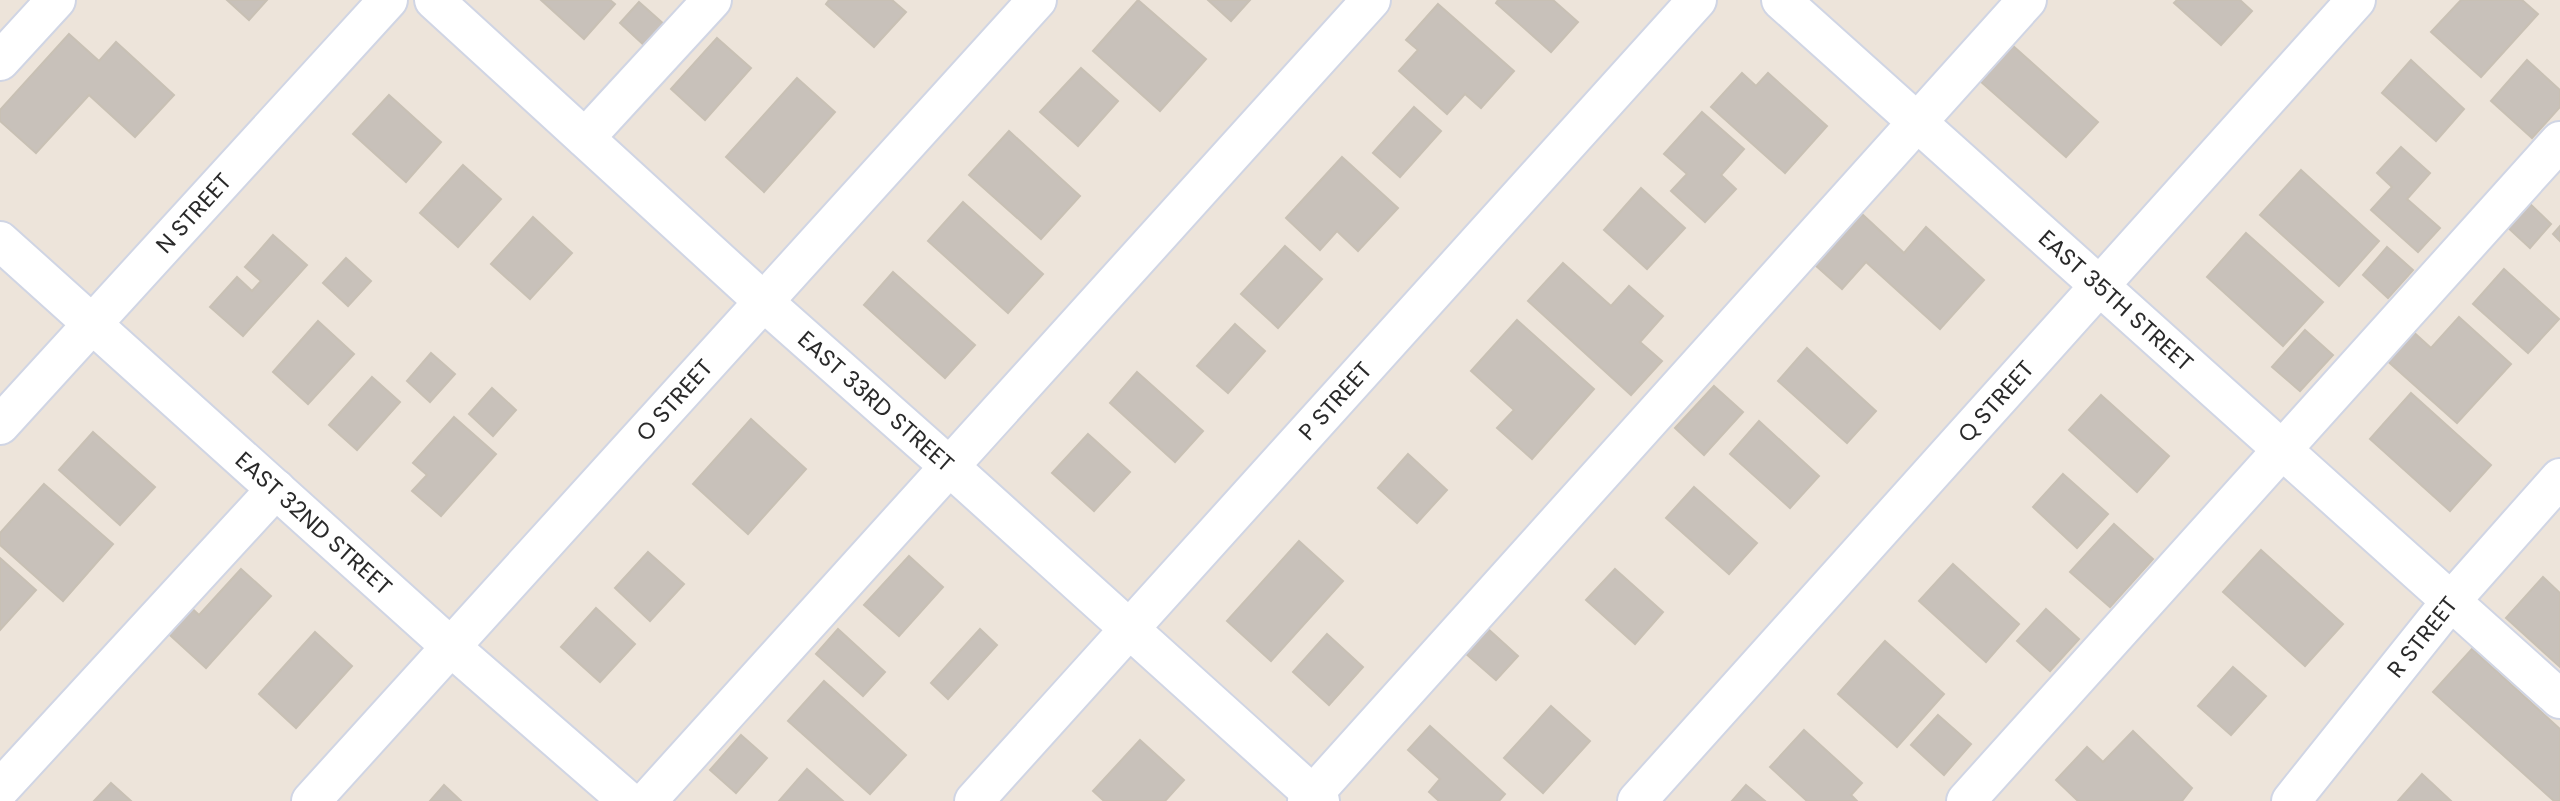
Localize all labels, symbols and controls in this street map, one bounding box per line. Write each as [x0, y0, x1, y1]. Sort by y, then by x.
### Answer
street label: N STREET [149, 166, 238, 260]
street label: EAST 35TH STREET [2032, 222, 2200, 379]
street label: EAST 33RD STREET [791, 323, 961, 479]
street label: O STREET [629, 352, 720, 448]
street label: Q STREET [1950, 353, 2041, 449]
street label: P STREET [1291, 355, 1379, 447]
street label: EAST 32ND STREET [228, 444, 399, 602]
street label: R STREET [2380, 589, 2465, 685]

